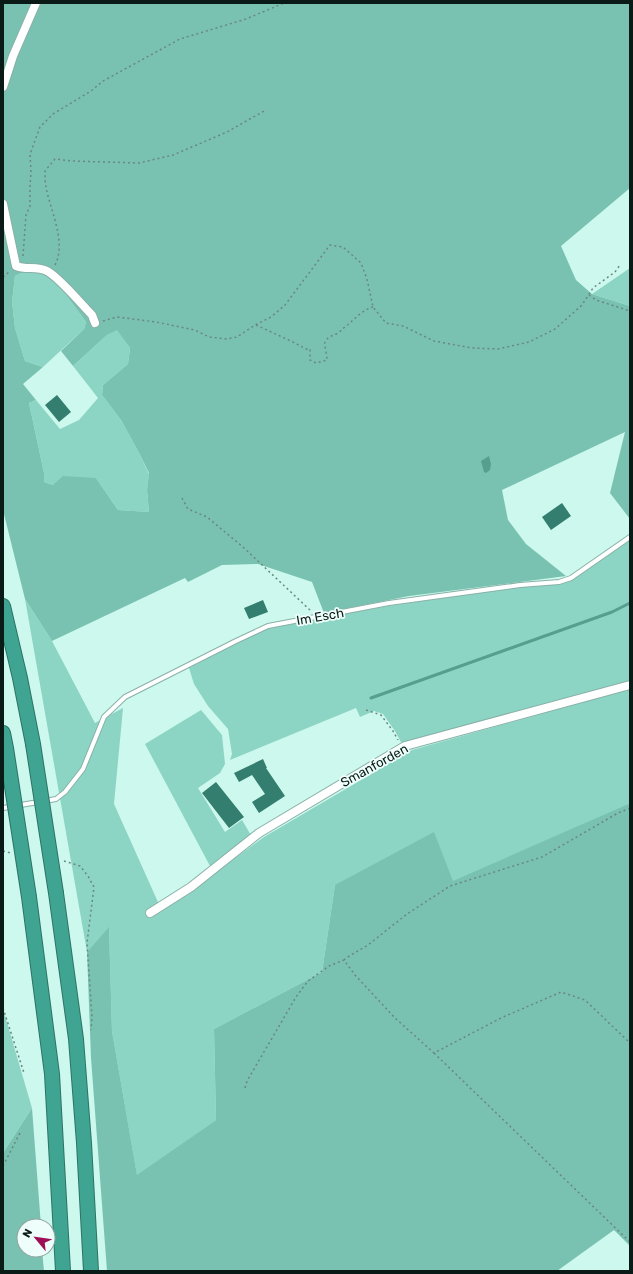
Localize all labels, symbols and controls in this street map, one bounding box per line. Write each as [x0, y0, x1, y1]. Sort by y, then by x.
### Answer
street label: Im Esch [295, 605, 345, 628]
street label: Smanforden [338, 741, 411, 790]
north arrow [16, 1218, 56, 1258]
text: N [20, 1227, 35, 1240]

